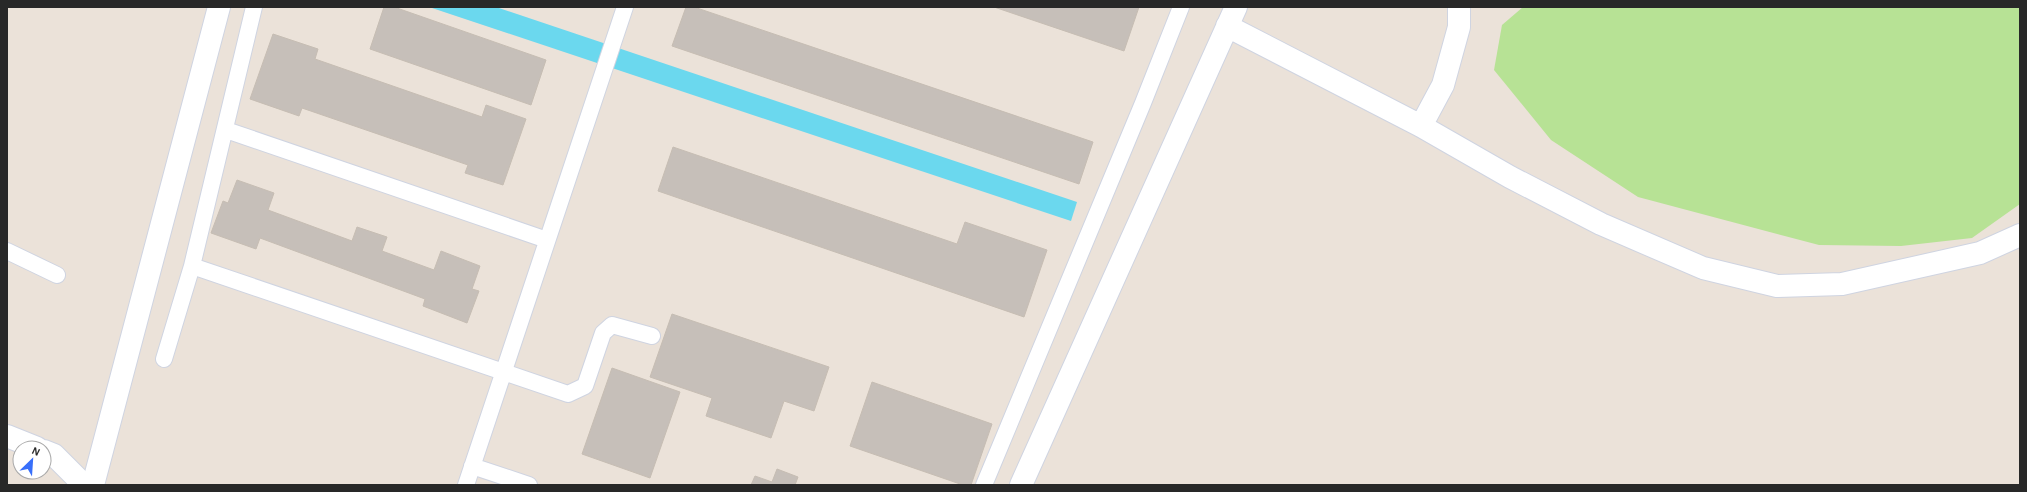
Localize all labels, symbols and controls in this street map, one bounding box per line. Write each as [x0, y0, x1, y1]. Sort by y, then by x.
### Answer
north arrow [12, 440, 52, 480]
text: N [30, 445, 42, 458]

